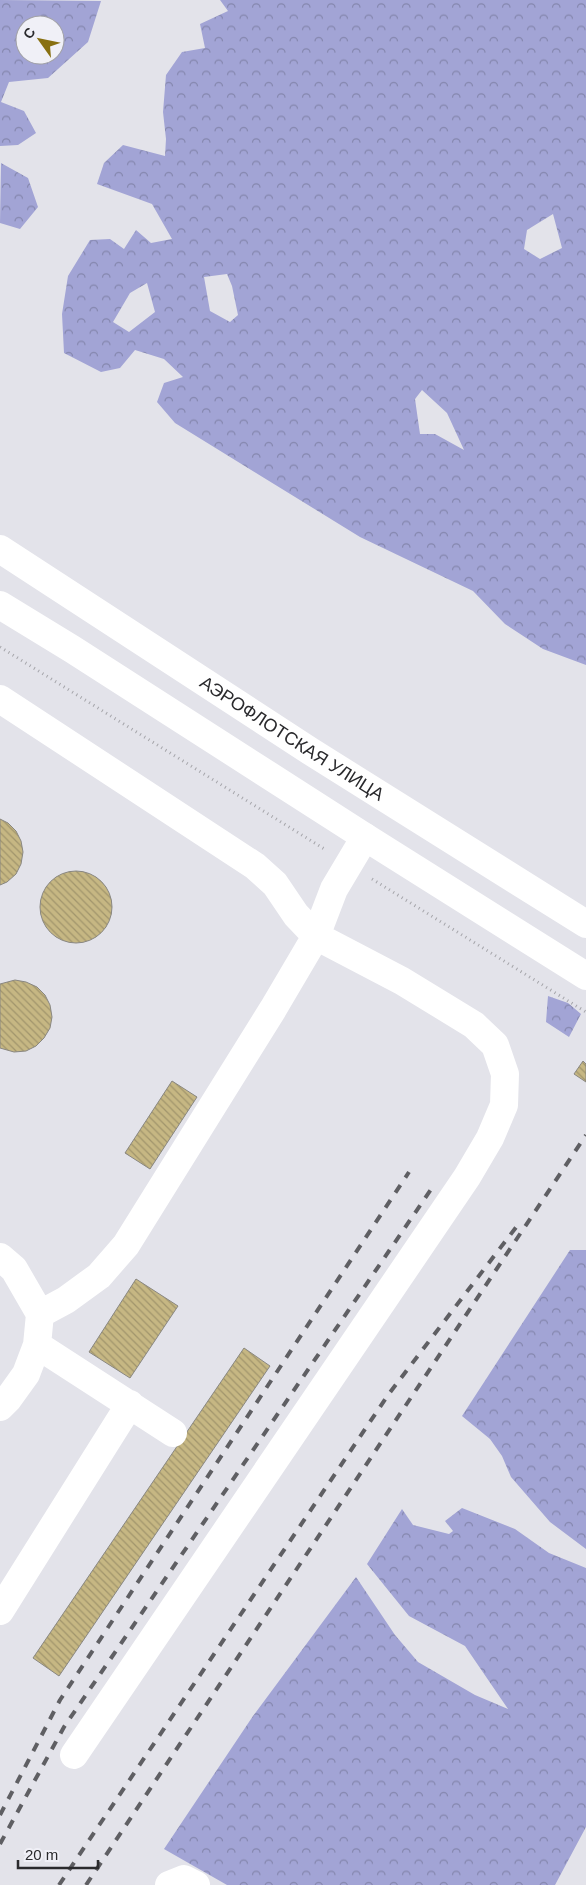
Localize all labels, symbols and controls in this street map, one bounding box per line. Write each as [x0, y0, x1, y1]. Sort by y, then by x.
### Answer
north arrow [15, 15, 65, 65]
text: С [20, 24, 39, 42]
street label: АЭРОФЛОТСКАЯ УЛИЦА [196, 672, 388, 805]
scale bar [18, 1838, 98, 1870]
text: 20 m [25, 1846, 58, 1863]

